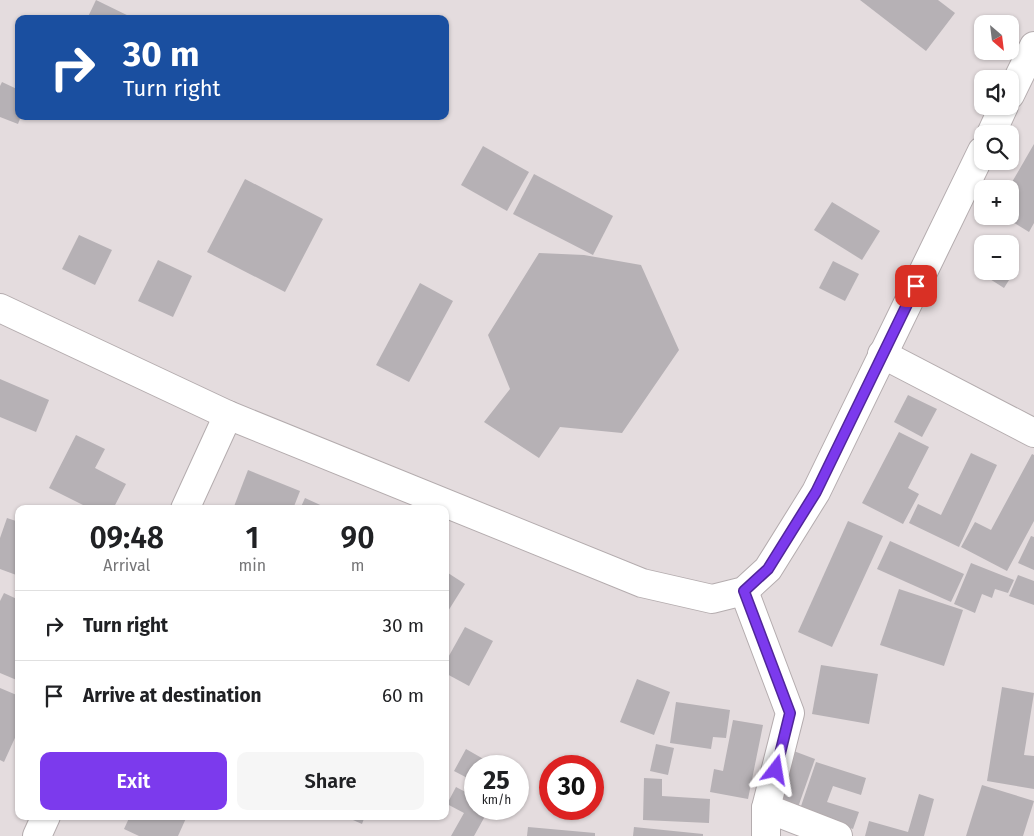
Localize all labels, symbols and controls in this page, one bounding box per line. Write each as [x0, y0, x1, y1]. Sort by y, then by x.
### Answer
north arrow [974, 15, 1019, 60]
map controls [974, 15, 1019, 280]
text: 30 m [123, 33, 200, 75]
icon: right [40, 35, 105, 100]
button: sound [974, 70, 1019, 115]
text: Turn right [123, 75, 220, 102]
button: search [974, 125, 1019, 170]
button: + [974, 180, 1019, 225]
button: − [974, 235, 1019, 280]
pin [895, 265, 937, 307]
icon: arrive [902, 272, 930, 300]
text: 09:48 [89, 520, 164, 556]
text: 1 [245, 520, 259, 556]
text: 90 [341, 520, 375, 556]
text: Arrival [103, 556, 150, 575]
text: min [239, 556, 266, 575]
text: m [351, 556, 364, 575]
icon: right [40, 612, 68, 640]
text: Turn right [83, 614, 168, 637]
text: 30 m [383, 614, 424, 637]
icon: arrive [40, 682, 68, 710]
text: Arrive at destination [83, 684, 262, 707]
text: 60 m [382, 684, 424, 707]
position arrow [749, 743, 801, 795]
button: Exit [40, 752, 227, 810]
button: Share [237, 752, 424, 810]
speed limit sign: 30 [539, 755, 604, 820]
text: 25 [483, 766, 510, 796]
text: km/h [482, 793, 511, 807]

